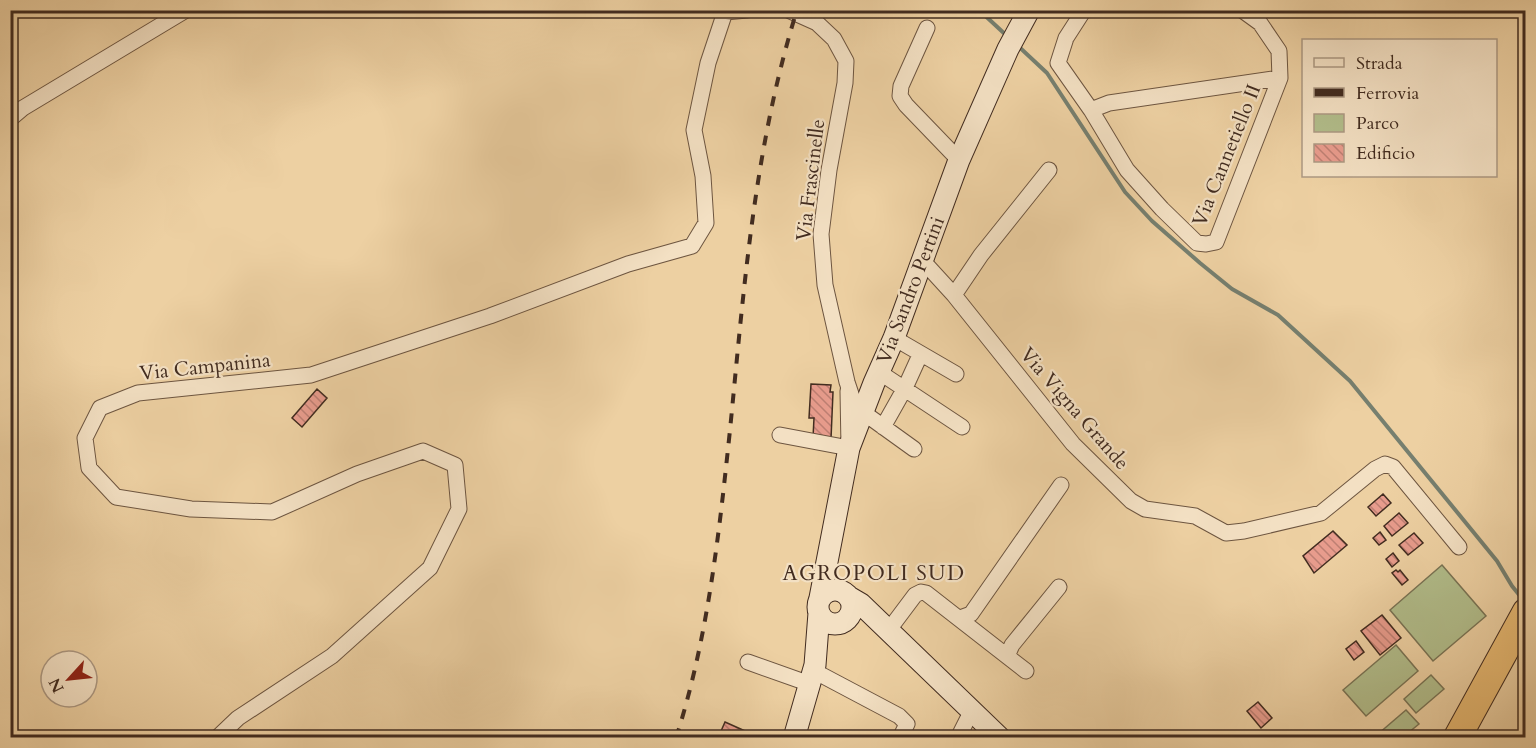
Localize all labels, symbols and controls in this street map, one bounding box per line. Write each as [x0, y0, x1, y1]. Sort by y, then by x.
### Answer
legend [1302, 39, 1497, 177]
text: Strada [1356, 51, 1403, 76]
street label: Via Cannetiello II [1186, 80, 1267, 230]
text: Ferrovia [1356, 81, 1419, 106]
text: Parco [1356, 111, 1399, 136]
street label: Via Frascinelle [790, 117, 831, 243]
text: Edificio [1356, 141, 1415, 166]
street label: Via Sandro Pertini [870, 212, 951, 368]
street label: Via Vigna Grande [1014, 341, 1135, 475]
street label: Via Campanina [138, 346, 272, 387]
district label: AGROPOLI SUD [782, 559, 966, 588]
north arrow [39, 649, 99, 709]
text: N [44, 674, 69, 697]

